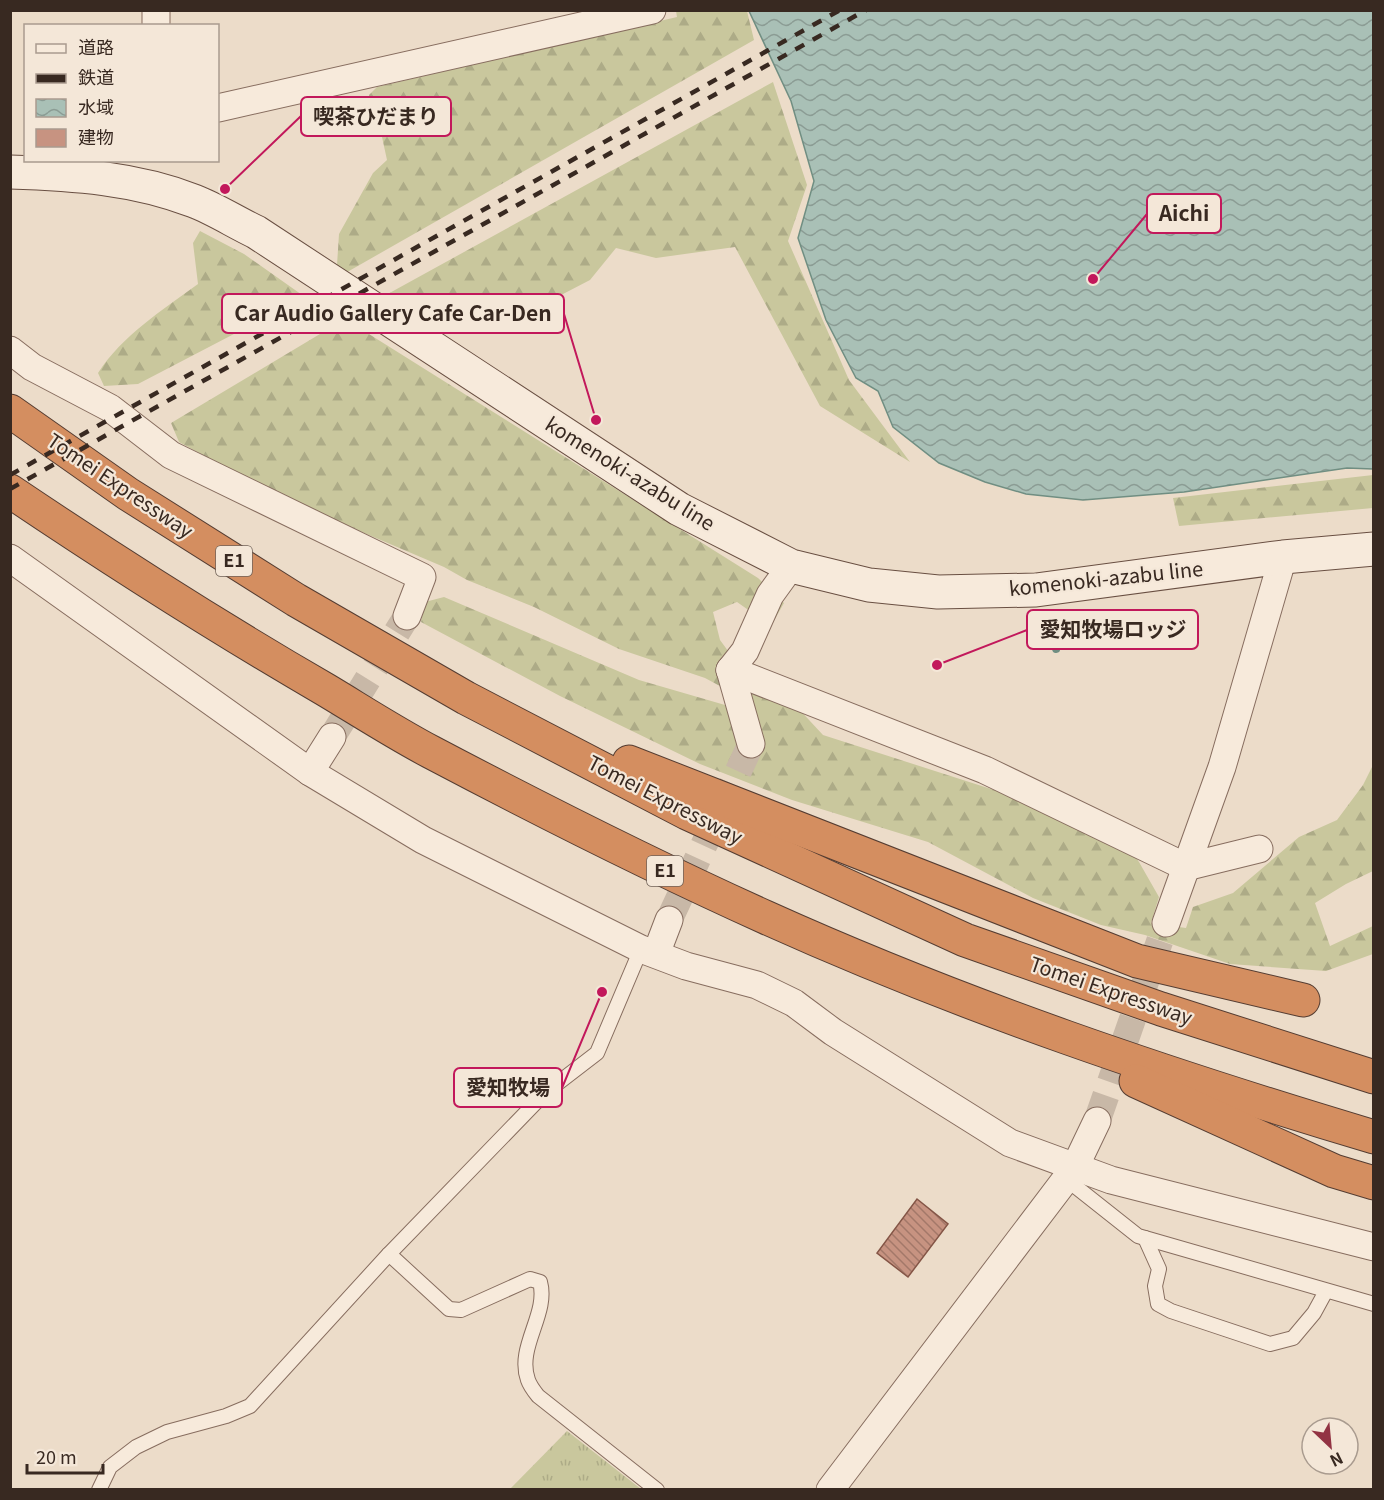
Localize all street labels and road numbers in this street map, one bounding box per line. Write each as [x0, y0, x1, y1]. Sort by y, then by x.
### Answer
street label: komenoki-azabu line [540, 409, 721, 537]
street label: Tomei Expressway [42, 425, 200, 545]
road number: E1 [216, 546, 252, 576]
street label: komenoki-azabu line [1007, 553, 1204, 602]
street label: Tomei Expressway [583, 747, 749, 850]
road number: E1 [647, 856, 683, 886]
street label: Tomei Expressway [1026, 948, 1197, 1031]

